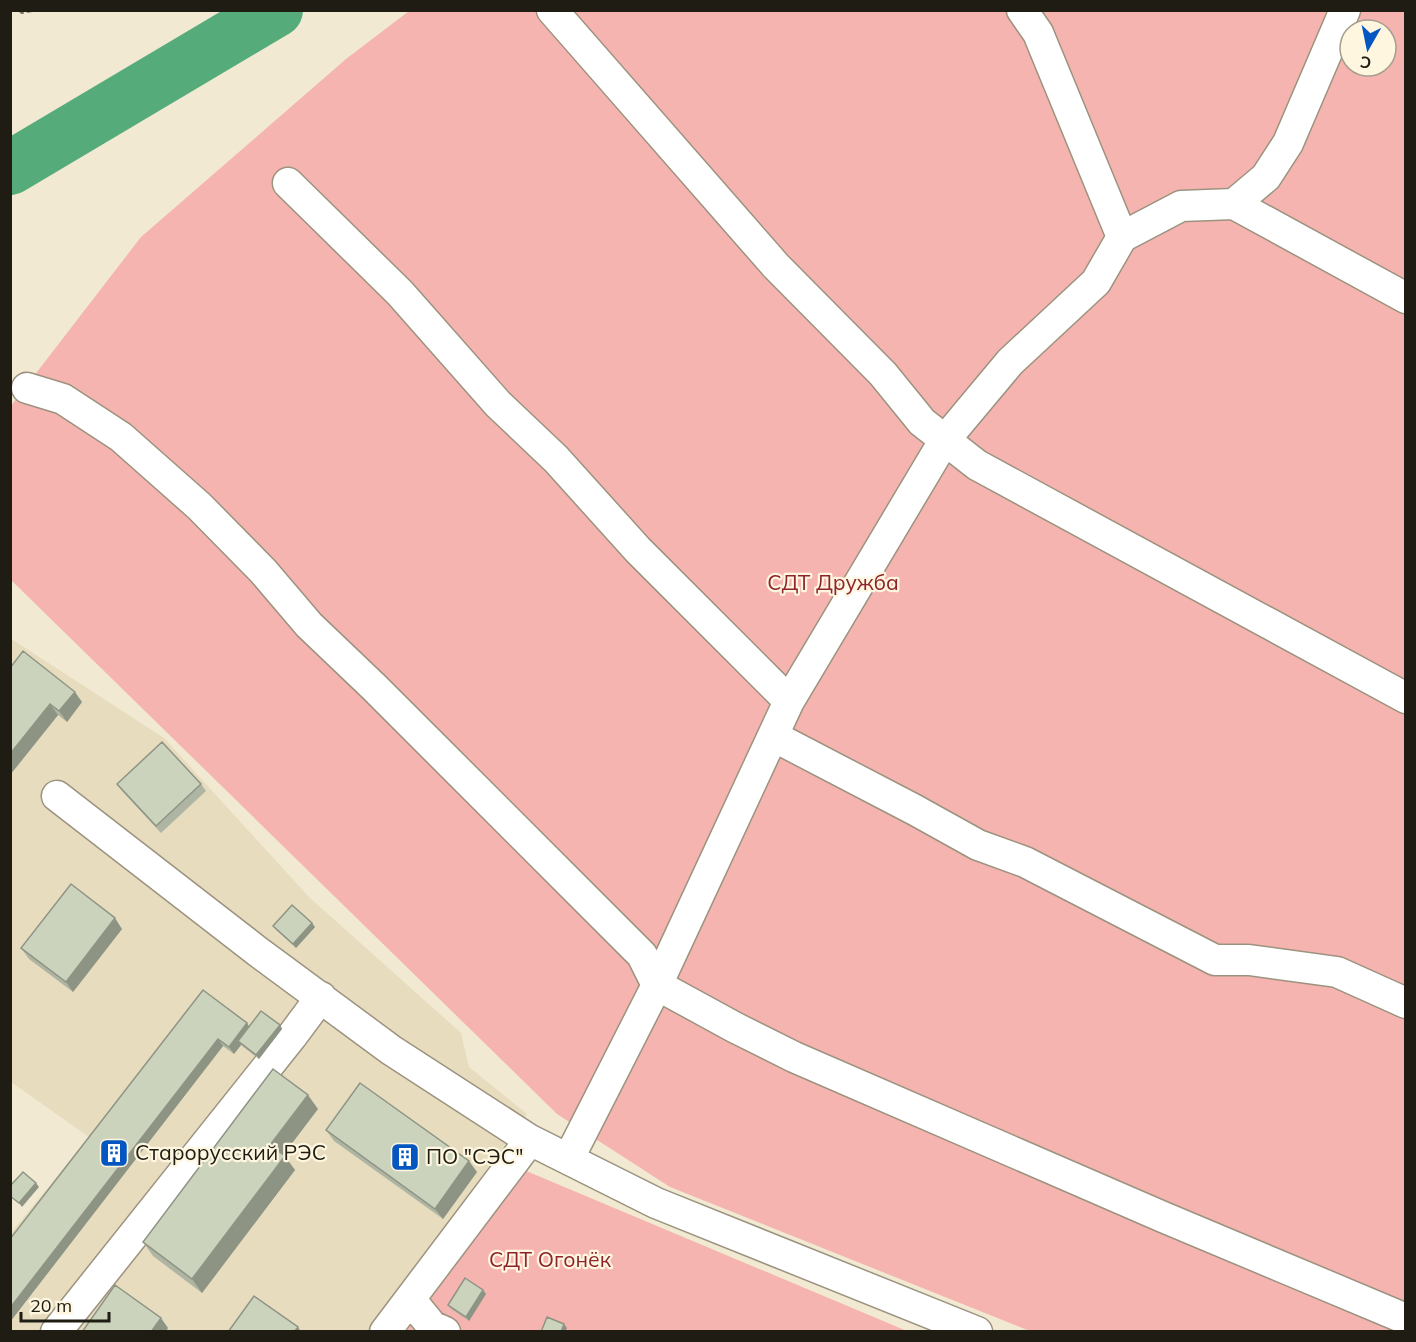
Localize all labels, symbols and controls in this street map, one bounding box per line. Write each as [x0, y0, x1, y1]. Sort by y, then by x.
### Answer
north arrow [1338, 18, 1398, 78]
text: С [1359, 52, 1373, 74]
park label: СДТ Дружба [767, 569, 899, 595]
building icon: Старорусский РЭС [98, 1137, 130, 1169]
place label: Старорусский РЭС [135, 1139, 326, 1165]
building icon: ПО "СЭС" [389, 1141, 421, 1173]
place label: ПО "СЭС" [426, 1143, 523, 1169]
park label: СДТ Огонёк [489, 1246, 612, 1272]
scale bar [21, 1285, 110, 1323]
text: 20 m [30, 1294, 72, 1317]

